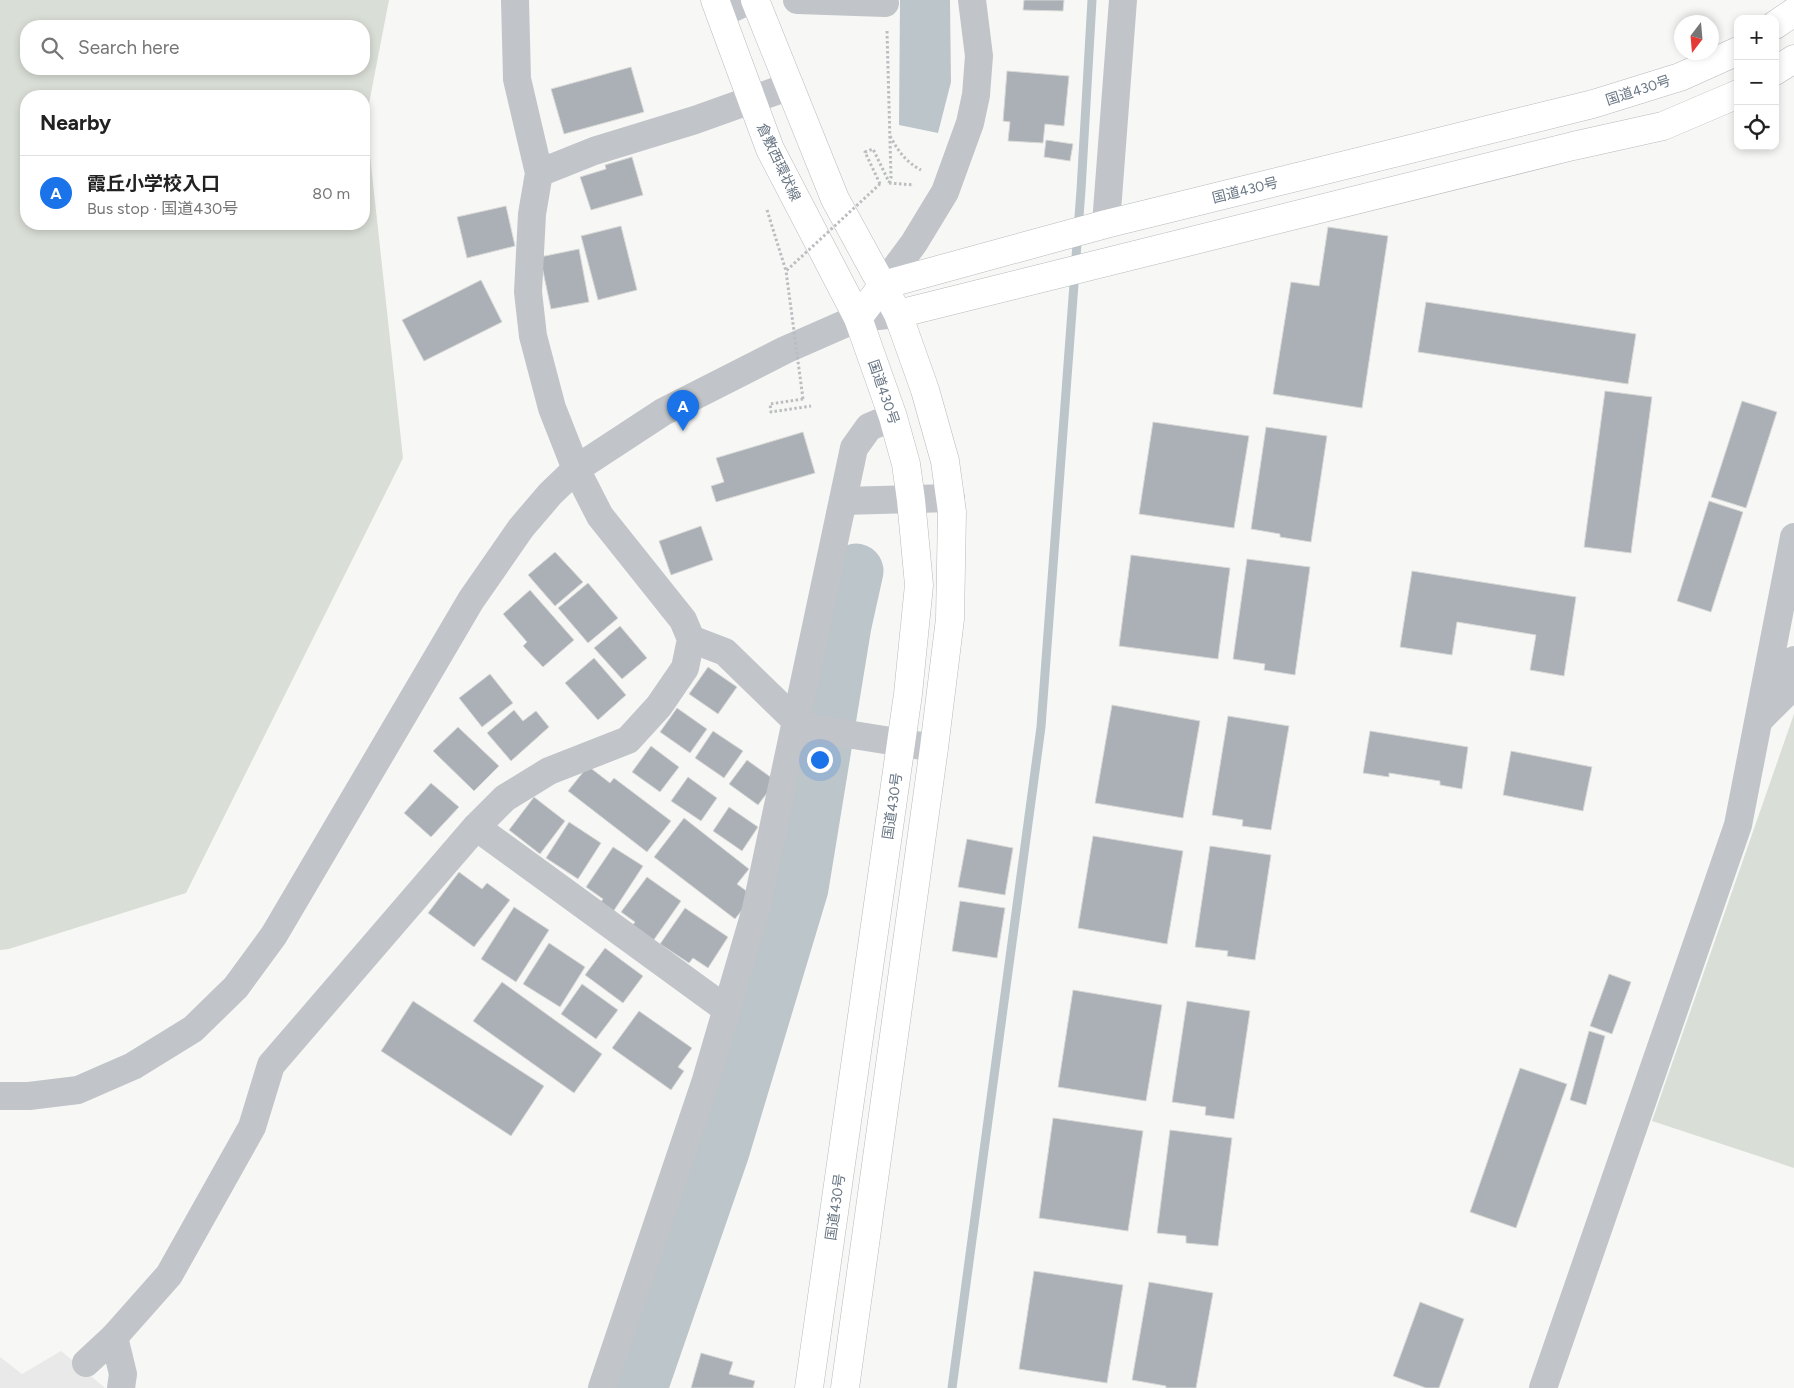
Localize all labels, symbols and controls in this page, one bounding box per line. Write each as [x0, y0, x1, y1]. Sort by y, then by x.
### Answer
north arrow [1674, 15, 1719, 60]
map controls [1734, 15, 1779, 150]
button: + [1734, 15, 1779, 60]
search box [20, 20, 370, 75]
icon: search [38, 34, 66, 62]
text: Search here [78, 36, 180, 59]
button: − [1734, 60, 1779, 105]
street label: 国道430号 [1604, 72, 1673, 109]
button: locate [1734, 105, 1779, 150]
text: Nearby [40, 110, 111, 135]
street label: 倉敷西環状線 [753, 121, 804, 204]
text: 霞丘小学校入口 [87, 172, 220, 195]
street label: 国道430号 [1210, 174, 1280, 207]
text: A [50, 184, 62, 203]
text: 80 m [312, 184, 350, 203]
text: Bus stop · 国道430号 [87, 199, 238, 218]
street label: 国道430号 [865, 358, 903, 427]
pin: A [667, 390, 699, 431]
your location [807, 747, 833, 773]
street label: 国道430号 [879, 772, 906, 841]
street label: 国道430号 [822, 1173, 849, 1242]

